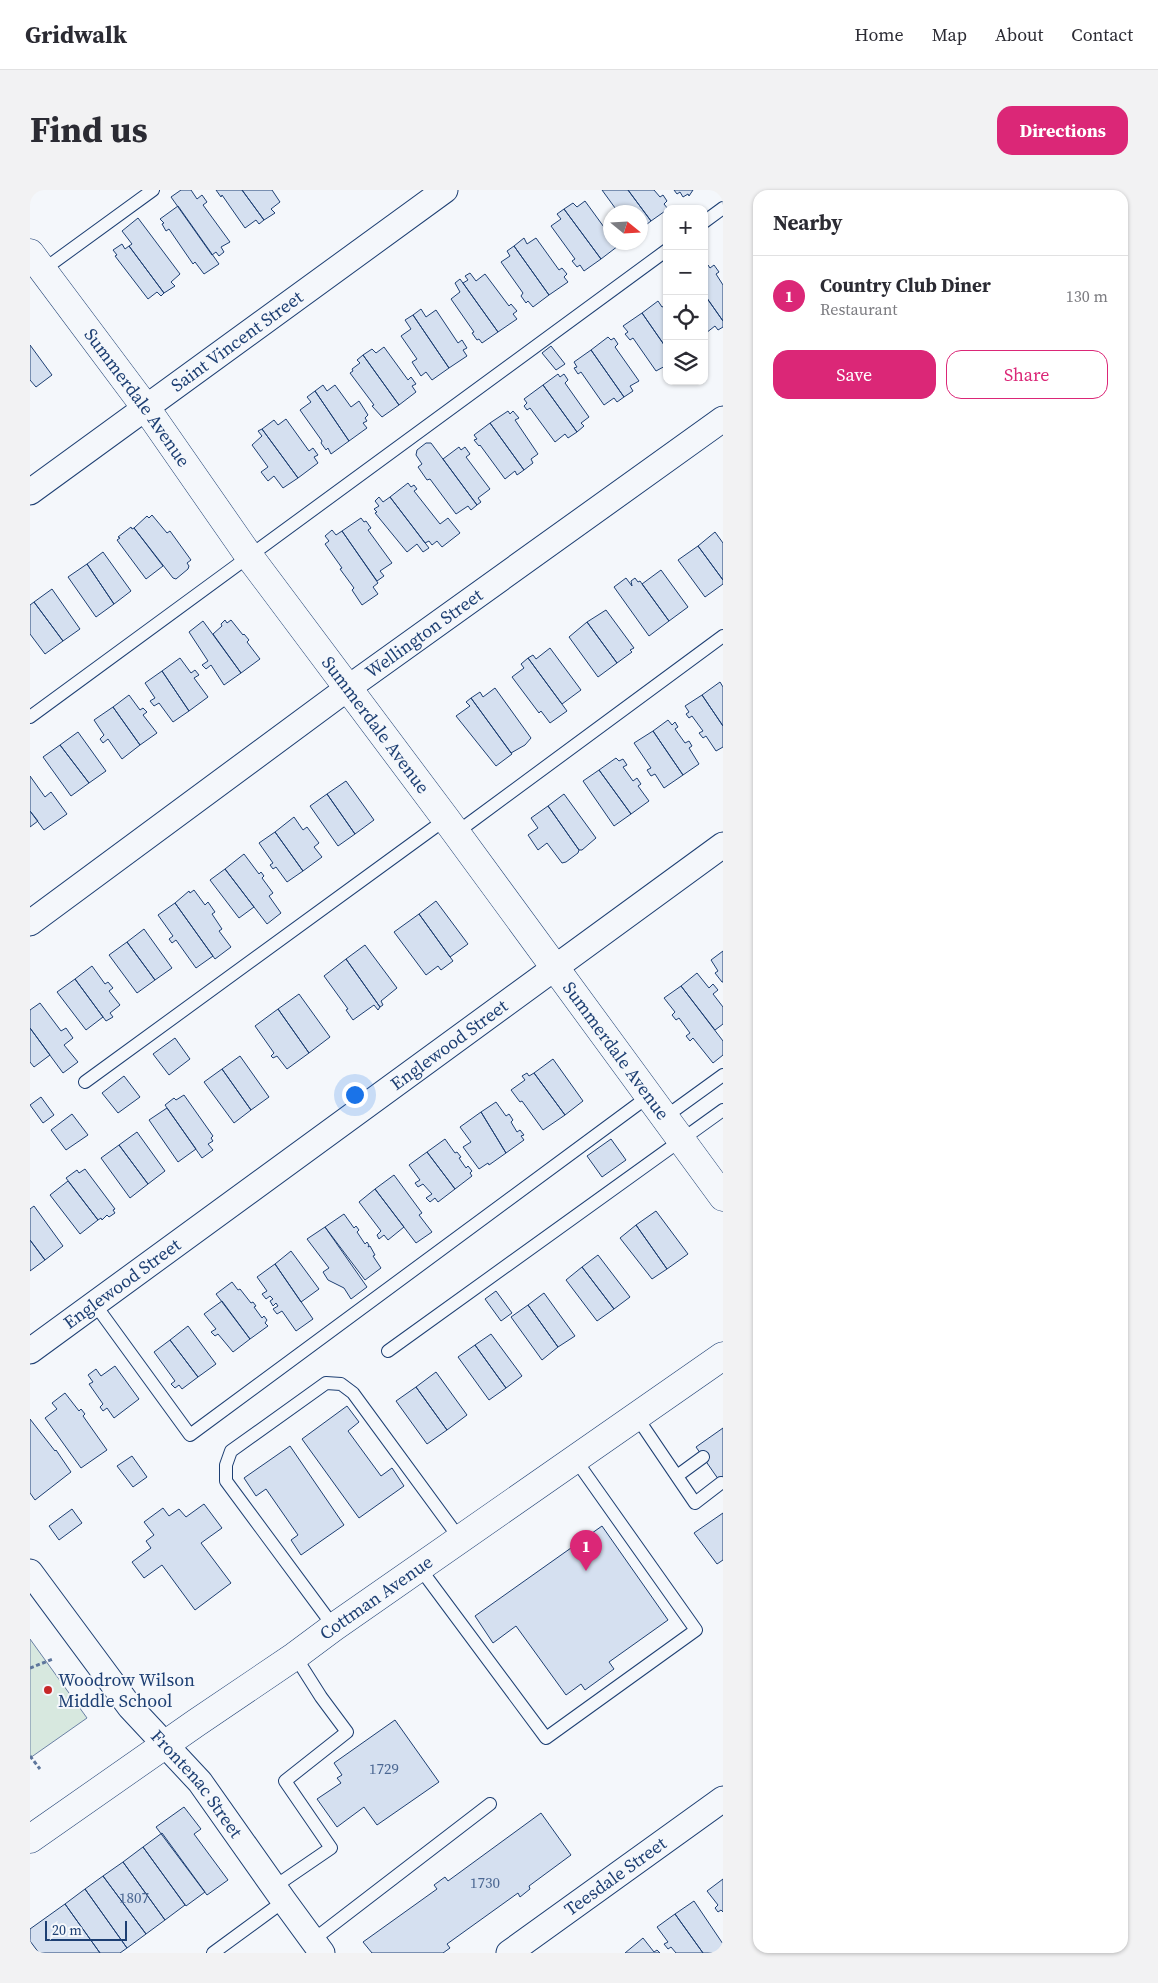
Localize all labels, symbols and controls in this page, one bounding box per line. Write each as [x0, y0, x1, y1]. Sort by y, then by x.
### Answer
text: Gridwalk [25, 18, 127, 51]
text: Home [855, 22, 904, 47]
text: Map [932, 22, 967, 47]
text: About [995, 22, 1043, 47]
text: Contact [1071, 22, 1133, 47]
text: Find us [30, 106, 148, 154]
button: Directions [997, 106, 1128, 155]
north arrow [603, 205, 648, 250]
map controls [663, 205, 708, 385]
button: + [663, 205, 708, 250]
text: Nearby [773, 208, 843, 237]
button: − [663, 250, 708, 295]
text: Country Club Diner [820, 272, 991, 298]
street label: Saint Vincent Street [166, 284, 308, 397]
text: 1 [785, 285, 793, 307]
text: 130 m [1066, 285, 1108, 307]
button: locate [663, 295, 708, 340]
text: Restaurant [820, 298, 898, 320]
street label: Summerdale Avenue [79, 323, 196, 472]
button: layers [663, 340, 708, 385]
button: Save [773, 350, 936, 399]
button: Share [946, 350, 1108, 399]
street label: Wellington Street [360, 582, 488, 684]
street label: Summerdale Avenue [316, 651, 436, 798]
street label: Summerdale Avenue [557, 976, 675, 1125]
street label: Englewood Street [385, 993, 513, 1096]
your location [342, 1082, 368, 1108]
street label: Englewood Street [58, 1232, 186, 1335]
pin: 1 [570, 1530, 602, 1571]
street label: Cottman Avenue [314, 1549, 437, 1646]
place label: Woodrow Wilson Middle School [58, 1667, 195, 1713]
marker: Woodrow Wilson Middle School [42, 1684, 54, 1696]
street label: Frontenac Street [145, 1724, 249, 1843]
house number: 1729 [369, 1758, 399, 1779]
street label: Teesdale Street [559, 1831, 671, 1921]
house number: 1730 [470, 1872, 500, 1893]
house number: 1807 [119, 1887, 149, 1908]
scale bar [45, 1918, 128, 1941]
text: 20 m [52, 1920, 82, 1940]

